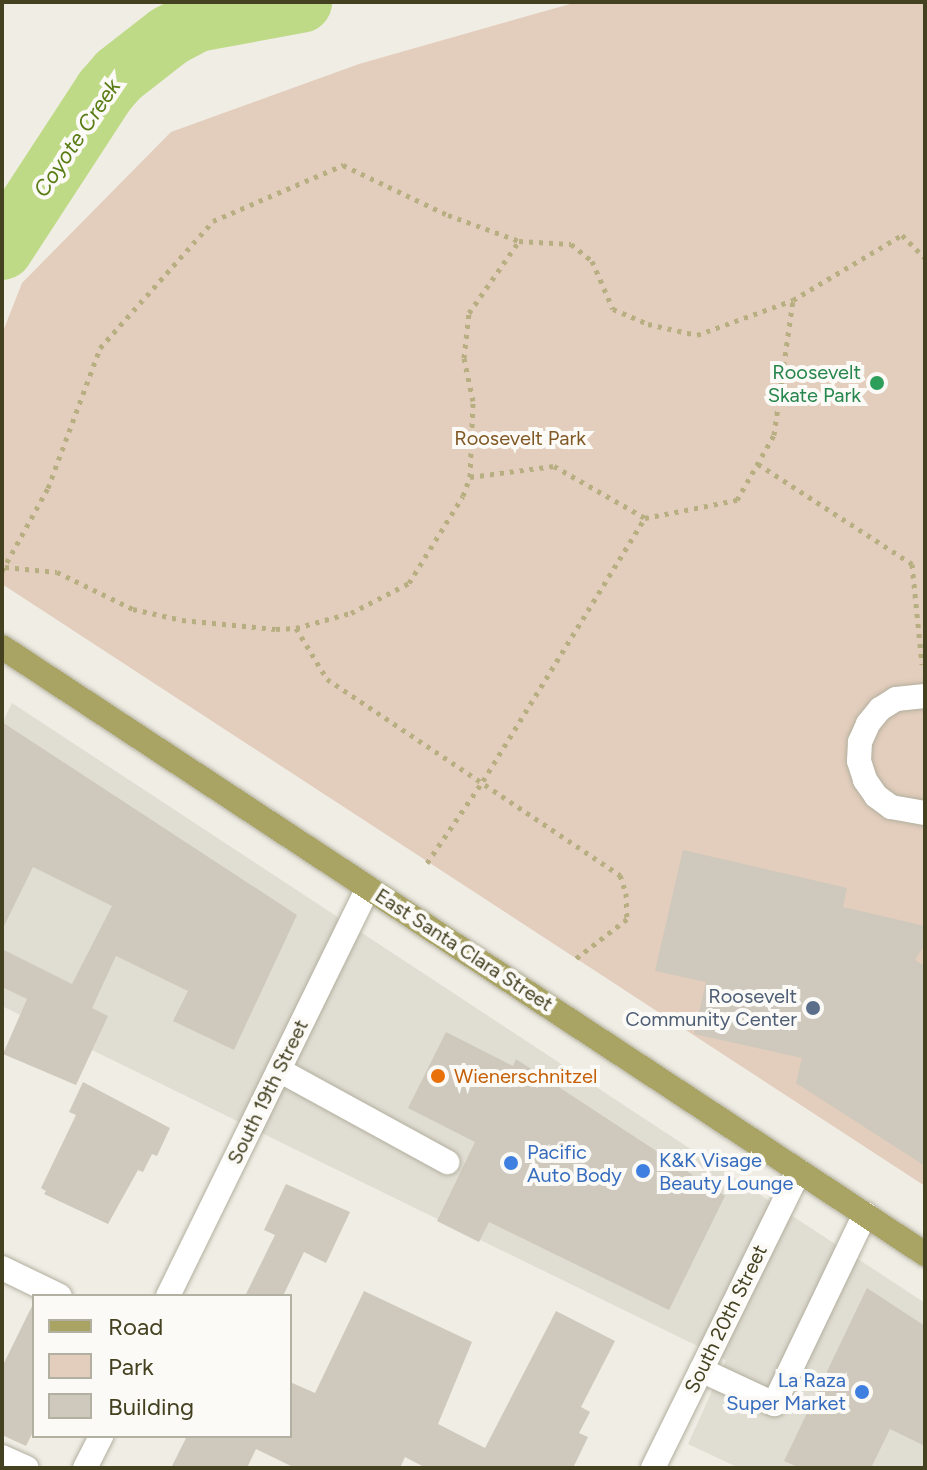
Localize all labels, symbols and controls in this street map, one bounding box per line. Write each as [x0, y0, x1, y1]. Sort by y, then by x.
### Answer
water label: Coyote Creek [28, 74, 126, 202]
place label: Roosevelt Skate Park [768, 360, 861, 407]
marker: Roosevelt Skate Park [868, 374, 886, 392]
park label: Roosevelt Park [454, 426, 586, 450]
street label: East Santa Clara Street [371, 884, 557, 1016]
place label: Roosevelt Community Center [625, 984, 797, 1031]
marker: Roosevelt Community Center [804, 999, 822, 1017]
street label: South 19th Street [223, 1016, 313, 1168]
place label: Wienerschnitzel [454, 1064, 597, 1088]
marker: Wienerschnitzel [429, 1067, 447, 1085]
place label: Pacific Auto Body [527, 1140, 622, 1187]
place label: K&K Visage Beauty Lounge [659, 1148, 793, 1195]
marker: Pacific Auto Body [502, 1154, 520, 1172]
marker: K&K Visage Beauty Lounge [634, 1162, 652, 1180]
street label: South 20th Street [680, 1241, 772, 1397]
legend [32, 1294, 292, 1438]
text: Road [108, 1312, 163, 1341]
text: Park [108, 1352, 154, 1381]
place label: La Raza Super Market [726, 1368, 846, 1415]
marker: La Raza Super Market [853, 1383, 871, 1401]
text: Building [108, 1392, 194, 1421]

